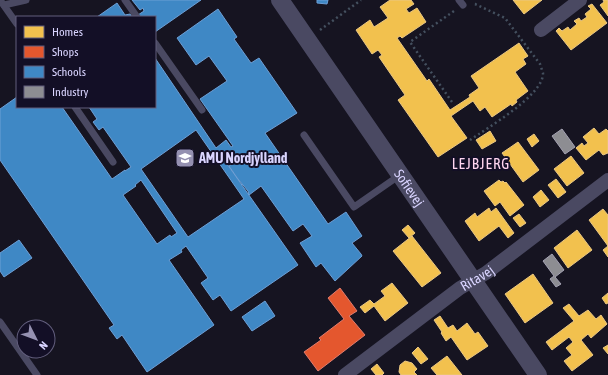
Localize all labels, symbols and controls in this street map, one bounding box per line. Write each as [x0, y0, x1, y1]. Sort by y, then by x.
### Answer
legend [16, 16, 156, 108]
text: Homes [52, 25, 83, 39]
text: Shops [52, 45, 78, 59]
text: Schools [52, 65, 86, 79]
text: Industry [52, 85, 89, 99]
school or university icon: AMU Nordjylland [174, 147, 196, 169]
place label: AMU Nordjylland [198, 150, 288, 166]
district label: LEJBJERG [452, 155, 510, 172]
street label: Sofievej [391, 166, 427, 209]
street label: Ritavej [458, 262, 497, 294]
north arrow [16, 319, 56, 359]
text: N [37, 339, 50, 352]

